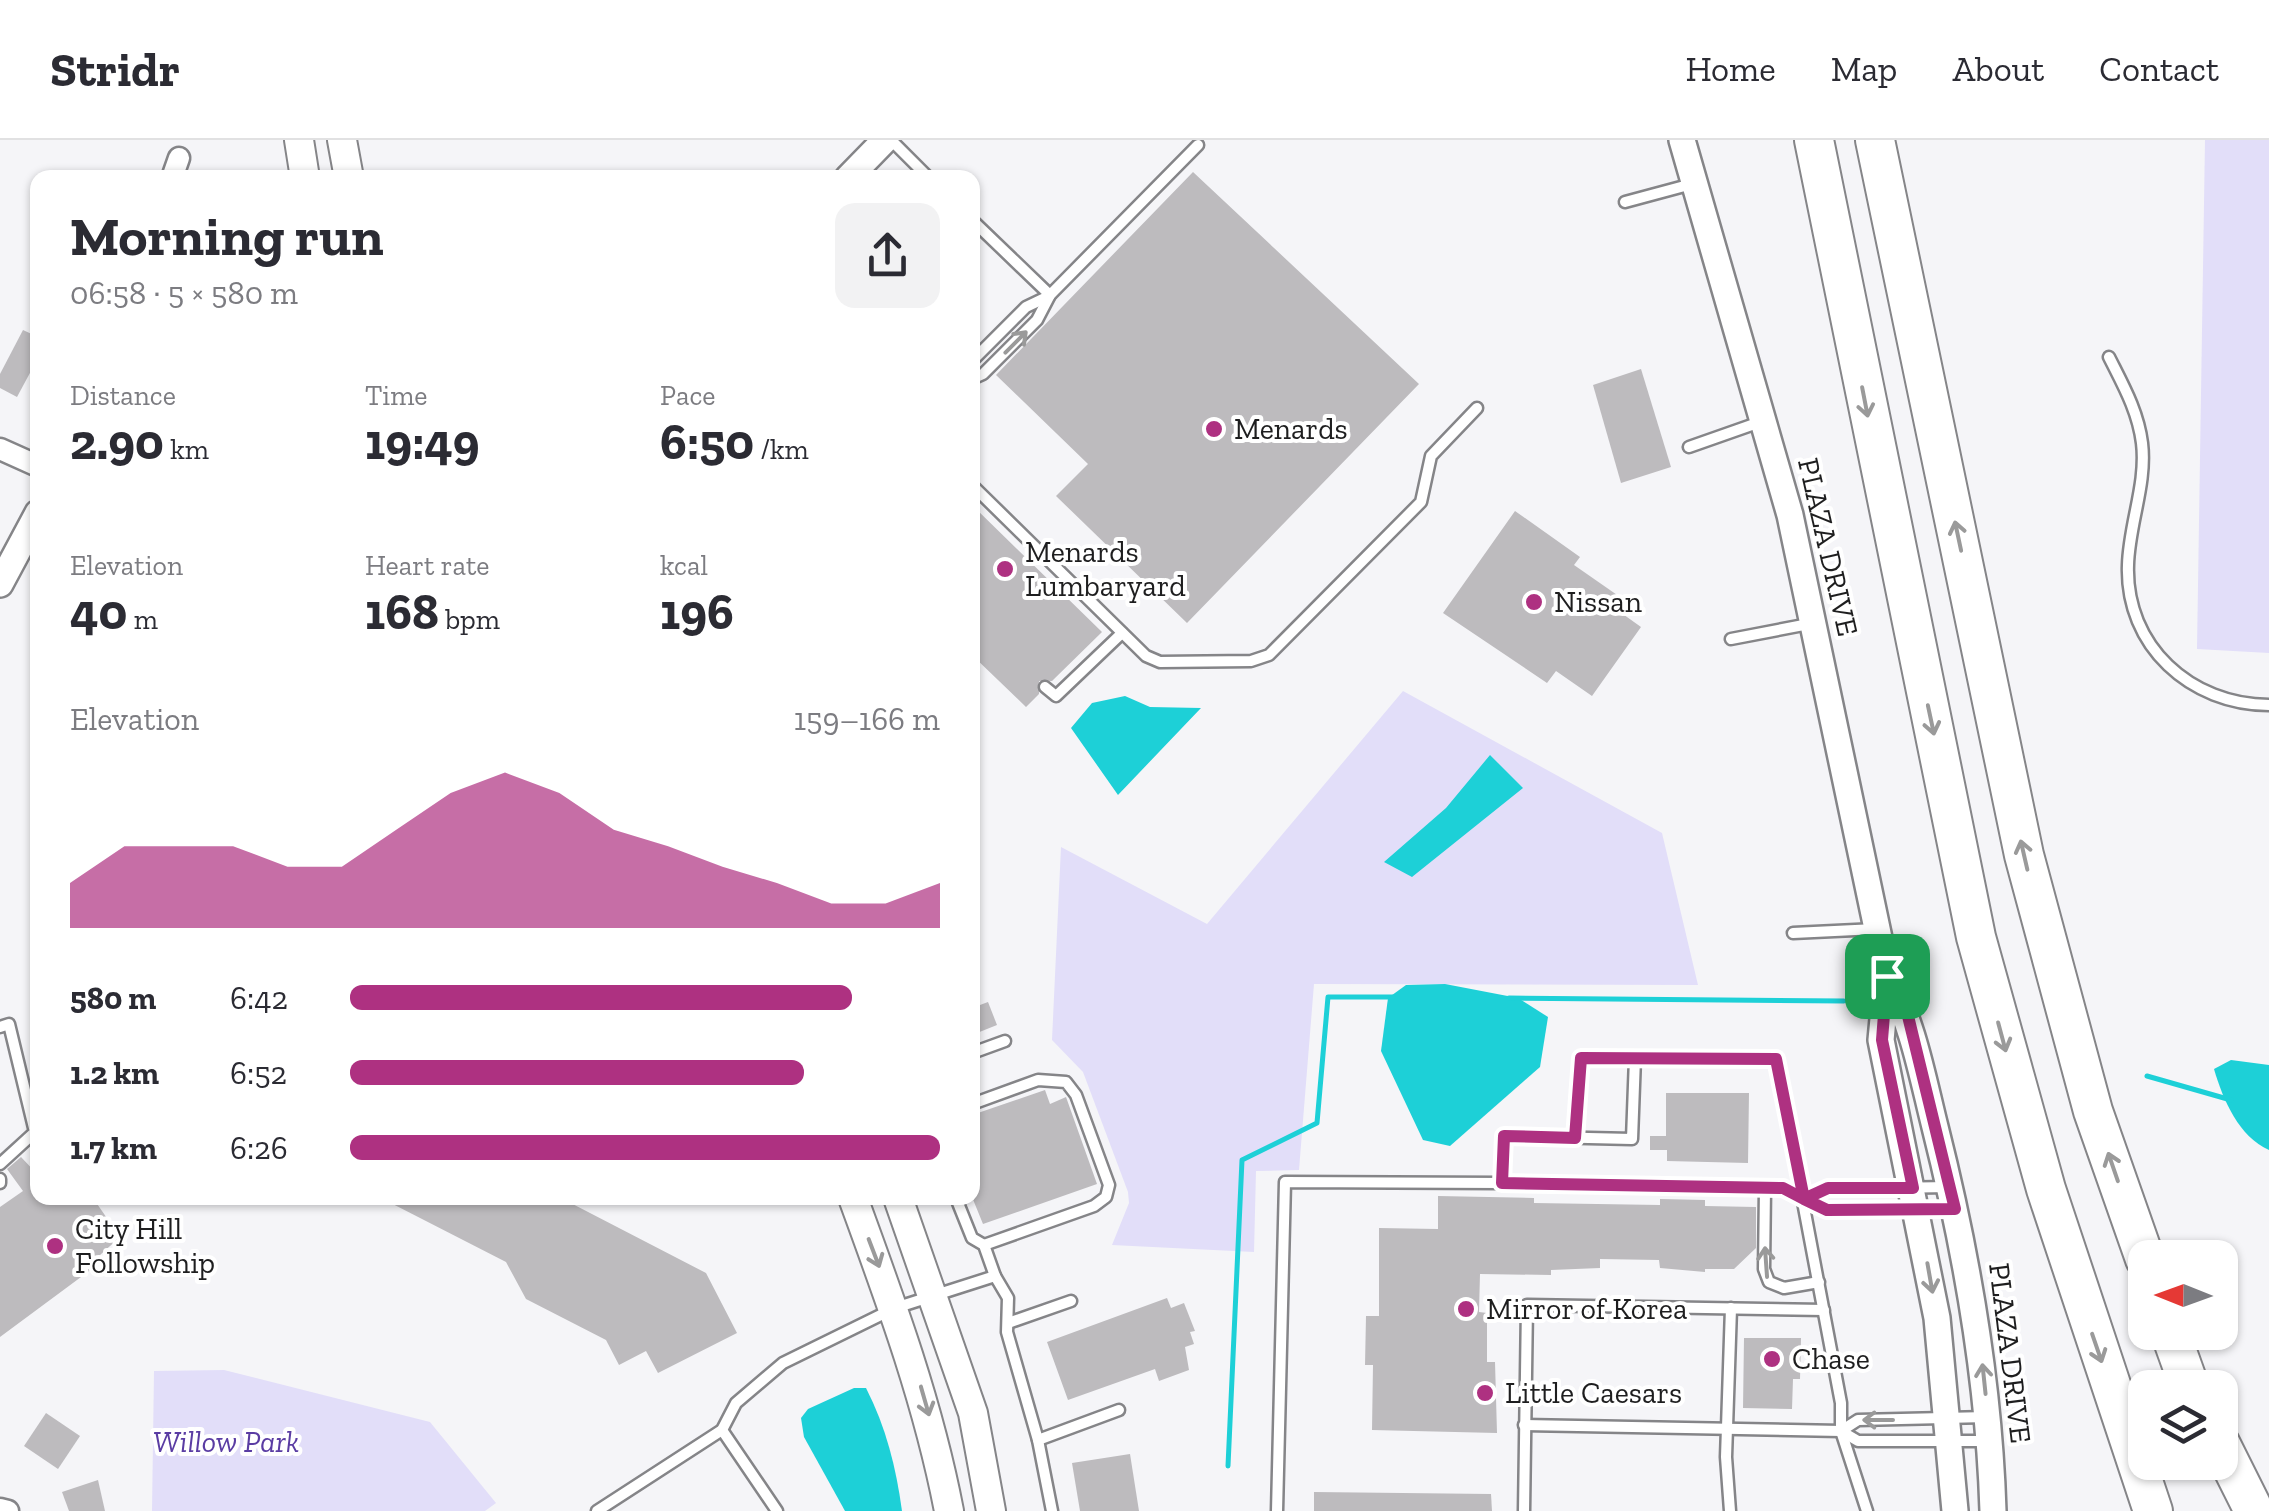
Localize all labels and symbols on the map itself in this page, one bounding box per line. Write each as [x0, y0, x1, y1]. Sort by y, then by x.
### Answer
one-way arrow [1004, 330, 1028, 354]
one-way arrow [1857, 385, 1876, 417]
place label: Menards [1234, 411, 1348, 447]
marker: Menards [1203, 418, 1225, 440]
street label: PLAZA DRIVE [1790, 455, 1866, 639]
one-way arrow [1948, 521, 1967, 553]
place label: Menards Lumbaryard [1025, 534, 1186, 604]
marker: Menards Lumbaryard [994, 558, 1016, 580]
place label: Nissan [1554, 584, 1642, 620]
marker: Nissan [1523, 591, 1545, 613]
one-way arrow [1922, 703, 1941, 735]
one-way arrow [2014, 839, 2032, 871]
pin [1845, 934, 1930, 1019]
one-way arrow [1994, 1021, 2012, 1052]
one-way arrow [2103, 1152, 2121, 1183]
place label: City Hill Followship [75, 1211, 215, 1281]
marker: City Hill Followship [44, 1235, 66, 1257]
one-way arrow [866, 1237, 884, 1267]
north arrow [2128, 1240, 2238, 1350]
one-way arrow [1756, 1246, 1775, 1278]
one-way arrow [1921, 1261, 1940, 1294]
street label: PLAZA DRIVE [1981, 1261, 2039, 1445]
place label: Mirror of Korea [1486, 1291, 1687, 1327]
marker: Mirror of Korea [1455, 1298, 1477, 1320]
one-way arrow [2089, 1332, 2107, 1363]
place label: Chase [1792, 1341, 1870, 1377]
marker: Chase [1761, 1348, 1783, 1370]
one-way arrow [1974, 1363, 1993, 1396]
place label: Little Caesars [1505, 1375, 1682, 1411]
marker: Little Caesars [1474, 1382, 1496, 1404]
one-way arrow [916, 1385, 935, 1416]
one-way arrow [1862, 1410, 1894, 1430]
park label: Willow Park [153, 1424, 299, 1460]

